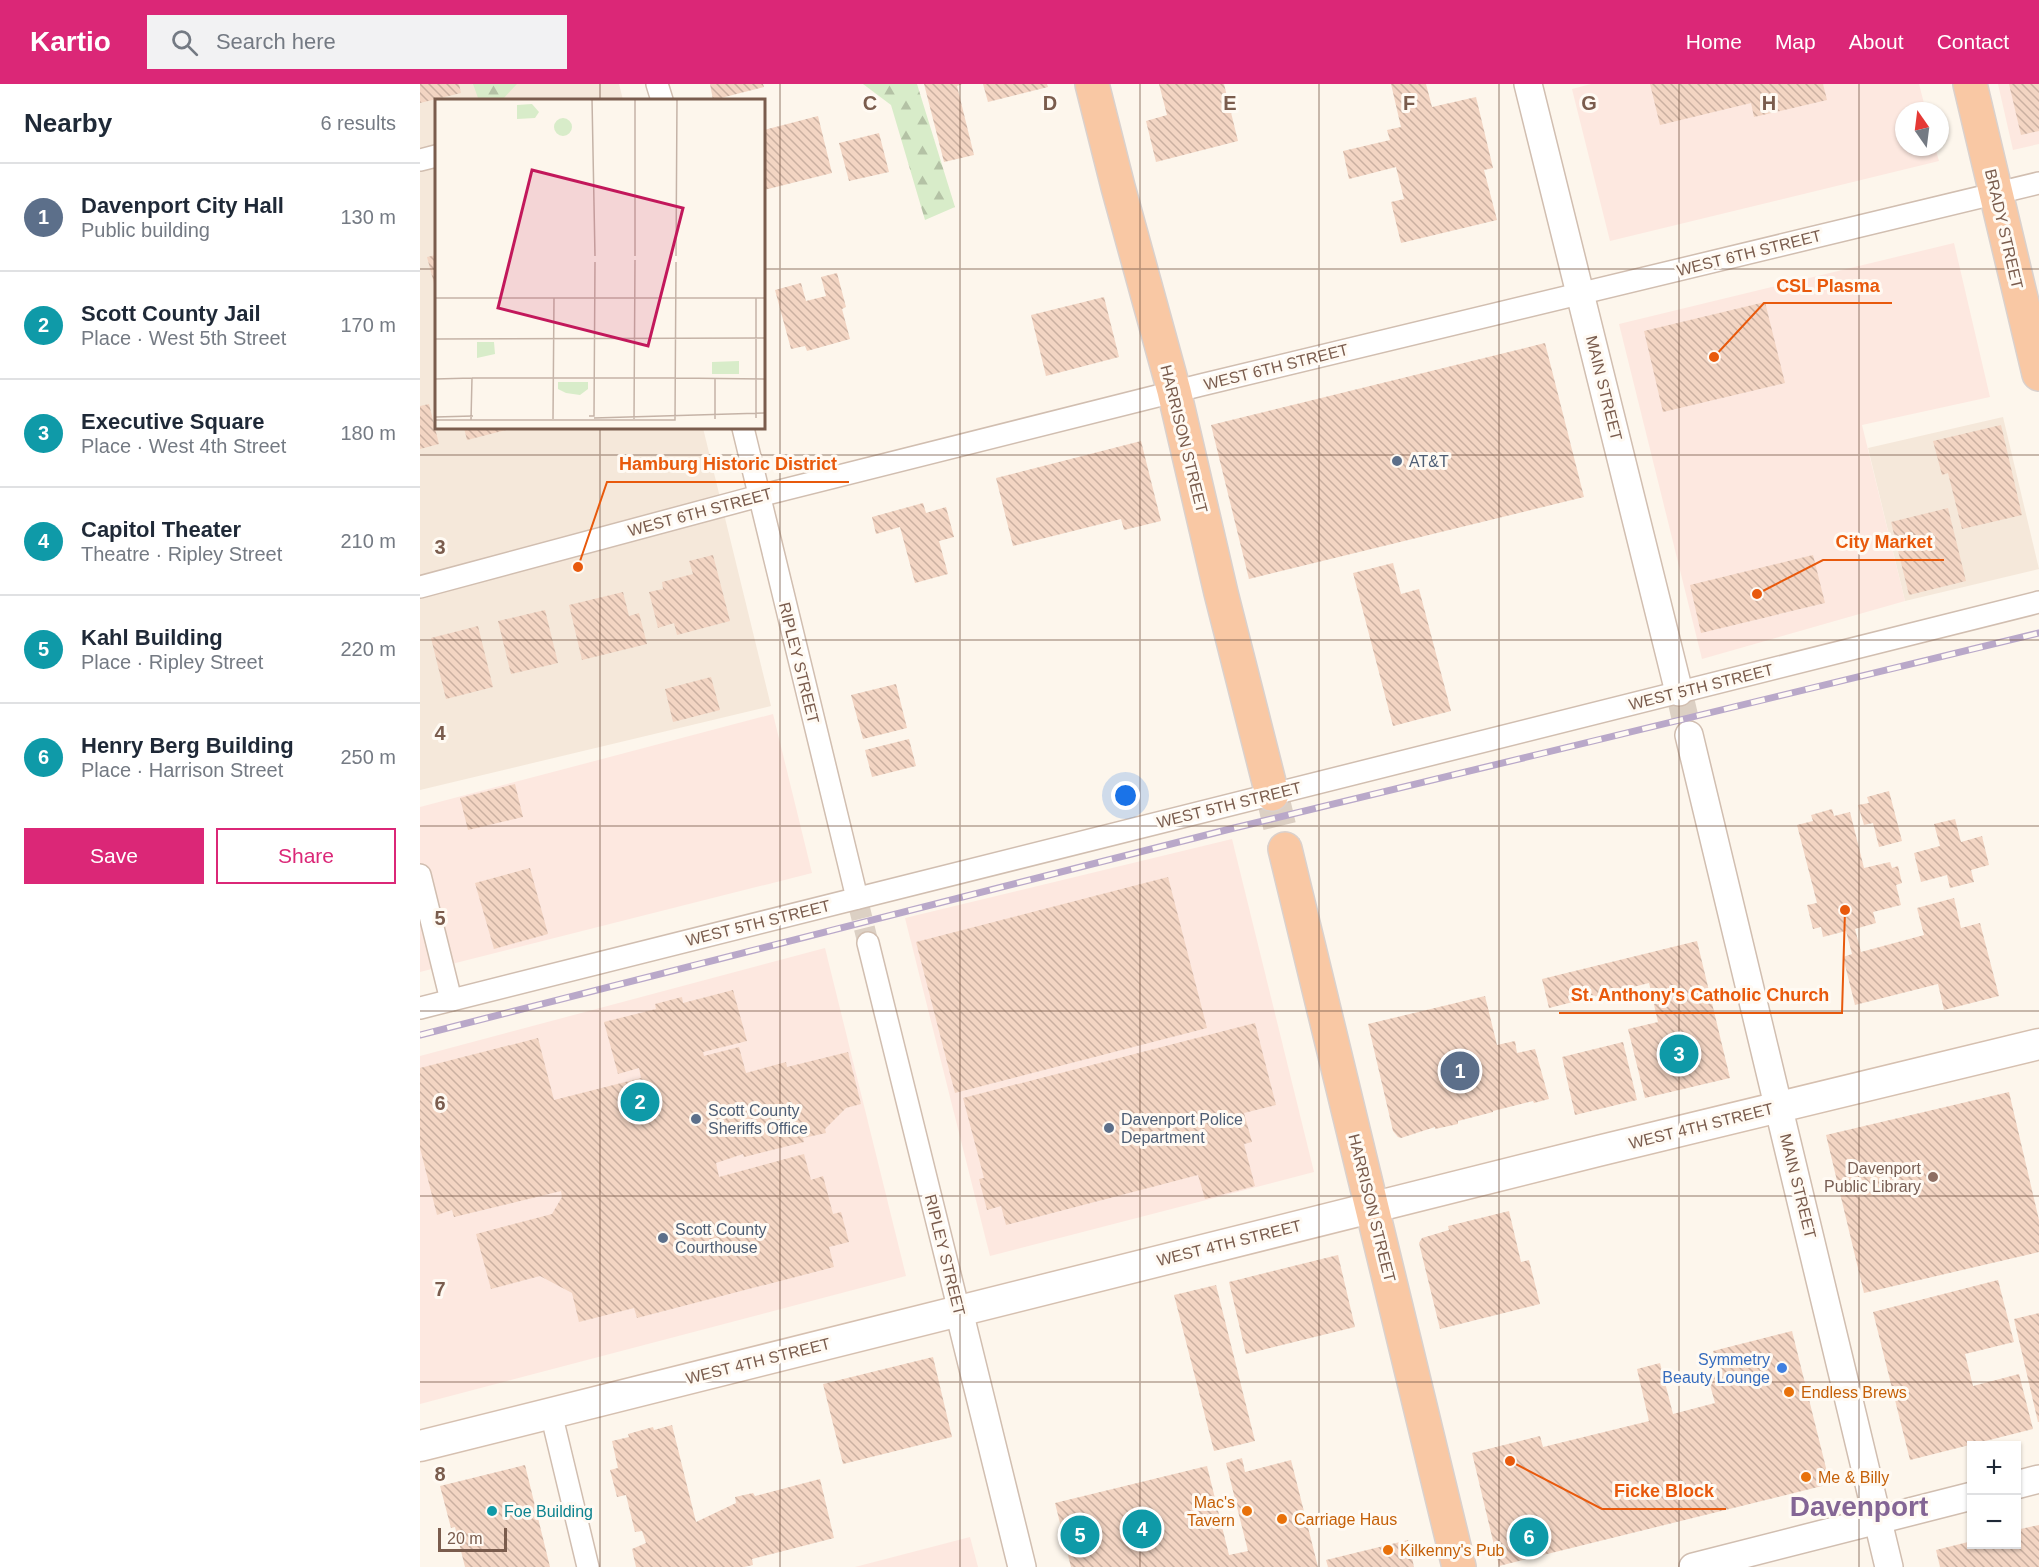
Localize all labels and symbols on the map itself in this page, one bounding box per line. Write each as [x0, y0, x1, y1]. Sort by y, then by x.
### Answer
text: C [863, 92, 877, 114]
text: D [1043, 92, 1057, 114]
text: E [1223, 92, 1237, 114]
text: F [1403, 92, 1415, 114]
text: G [1581, 92, 1597, 114]
text: H [1762, 92, 1776, 114]
inset map [435, 99, 765, 429]
north arrow [1895, 102, 1949, 156]
street label: BRADY STREET [1982, 167, 2026, 291]
street label: WEST 6TH STREET [1675, 227, 1823, 279]
callout: CSL Plasma [1764, 267, 1892, 303]
text: CSL Plasma [1776, 276, 1881, 296]
street label: MAIN STREET [1583, 334, 1625, 442]
street label: WEST 6TH STREET [1202, 341, 1350, 393]
street label: HARRISON STREET [1157, 363, 1211, 515]
callout: Hamburg Historic District [607, 446, 849, 482]
place label: AT&T [1409, 453, 1449, 470]
text: Hamburg Historic District [619, 454, 837, 474]
marker: AT&T [1390, 454, 1404, 468]
street label: WEST 6TH STREET [626, 485, 774, 539]
callout: City Market [1823, 524, 1944, 560]
text: City Market [1835, 532, 1933, 552]
text: 3 [434, 536, 446, 558]
street label: RIPLEY STREET [776, 601, 822, 726]
street label: WEST 5TH STREET [1627, 661, 1775, 713]
text: 4 [434, 722, 446, 744]
street label: WEST 5TH STREET [1155, 779, 1303, 831]
your location [1111, 781, 1140, 810]
street label: WEST 5TH STREET [684, 897, 832, 949]
text: 5 [434, 907, 446, 929]
callout: St. Anthony's Catholic Church [1559, 977, 1842, 1013]
text: St. Anthony's Catholic Church [1571, 985, 1829, 1005]
pin: 3 [1660, 1032, 1698, 1076]
pin: 1 [1440, 1048, 1480, 1094]
pin: 2 [620, 1080, 660, 1124]
text: 6 [434, 1092, 446, 1114]
street label: WEST 4TH STREET [1627, 1100, 1775, 1152]
place label: Scott County Sheriffs Office [708, 1102, 808, 1137]
place label: Davenport Police Department [1121, 1111, 1243, 1146]
marker: Scott County Sheriffs Office [689, 1112, 703, 1126]
marker: Davenport Police Department [1102, 1121, 1116, 1135]
street label: HARRISON STREET [1345, 1132, 1399, 1284]
street label: MAIN STREET [1777, 1132, 1819, 1240]
place label: Davenport Public Library [1824, 1160, 1922, 1195]
marker: Davenport Public Library [1926, 1170, 1940, 1184]
street label: RIPLEY STREET [922, 1193, 968, 1318]
street label: WEST 4TH STREET [1155, 1217, 1303, 1269]
place label: Scott County Courthouse [675, 1221, 767, 1256]
marker: Scott County Courthouse [656, 1231, 670, 1245]
text: 7 [434, 1278, 446, 1300]
street label: WEST 4TH STREET [684, 1335, 832, 1387]
place label: Symmetry Beauty Lounge [1662, 1351, 1770, 1386]
marker: Symmetry Beauty Lounge [1775, 1361, 1789, 1375]
place label: Endless Brews [1801, 1384, 1907, 1401]
marker: Endless Brews [1782, 1385, 1796, 1399]
text: 8 [434, 1463, 446, 1485]
place label: Me & Billy [1818, 1469, 1889, 1486]
marker: Me & Billy [1799, 1470, 1813, 1484]
callout: Ficke Block [1602, 1473, 1726, 1509]
text: Ficke Block [1614, 1481, 1715, 1501]
district label: Davenport [1790, 1491, 1928, 1522]
place label: Mac's Tavern [1187, 1494, 1235, 1529]
place label: Foe Building [504, 1503, 593, 1520]
marker: Foe Building [485, 1504, 499, 1518]
marker: Mac's Tavern [1240, 1504, 1254, 1518]
pin: 4 [1122, 1506, 1162, 1552]
place label: Carriage Haus [1294, 1511, 1397, 1528]
pin: 5 [1060, 1512, 1100, 1558]
marker: Carriage Haus [1275, 1512, 1289, 1526]
pin: 6 [1510, 1514, 1548, 1560]
scale bar [438, 1525, 507, 1552]
place label: Kilkenny's Pub [1400, 1542, 1505, 1559]
marker: Kilkenny's Pub [1381, 1543, 1395, 1557]

